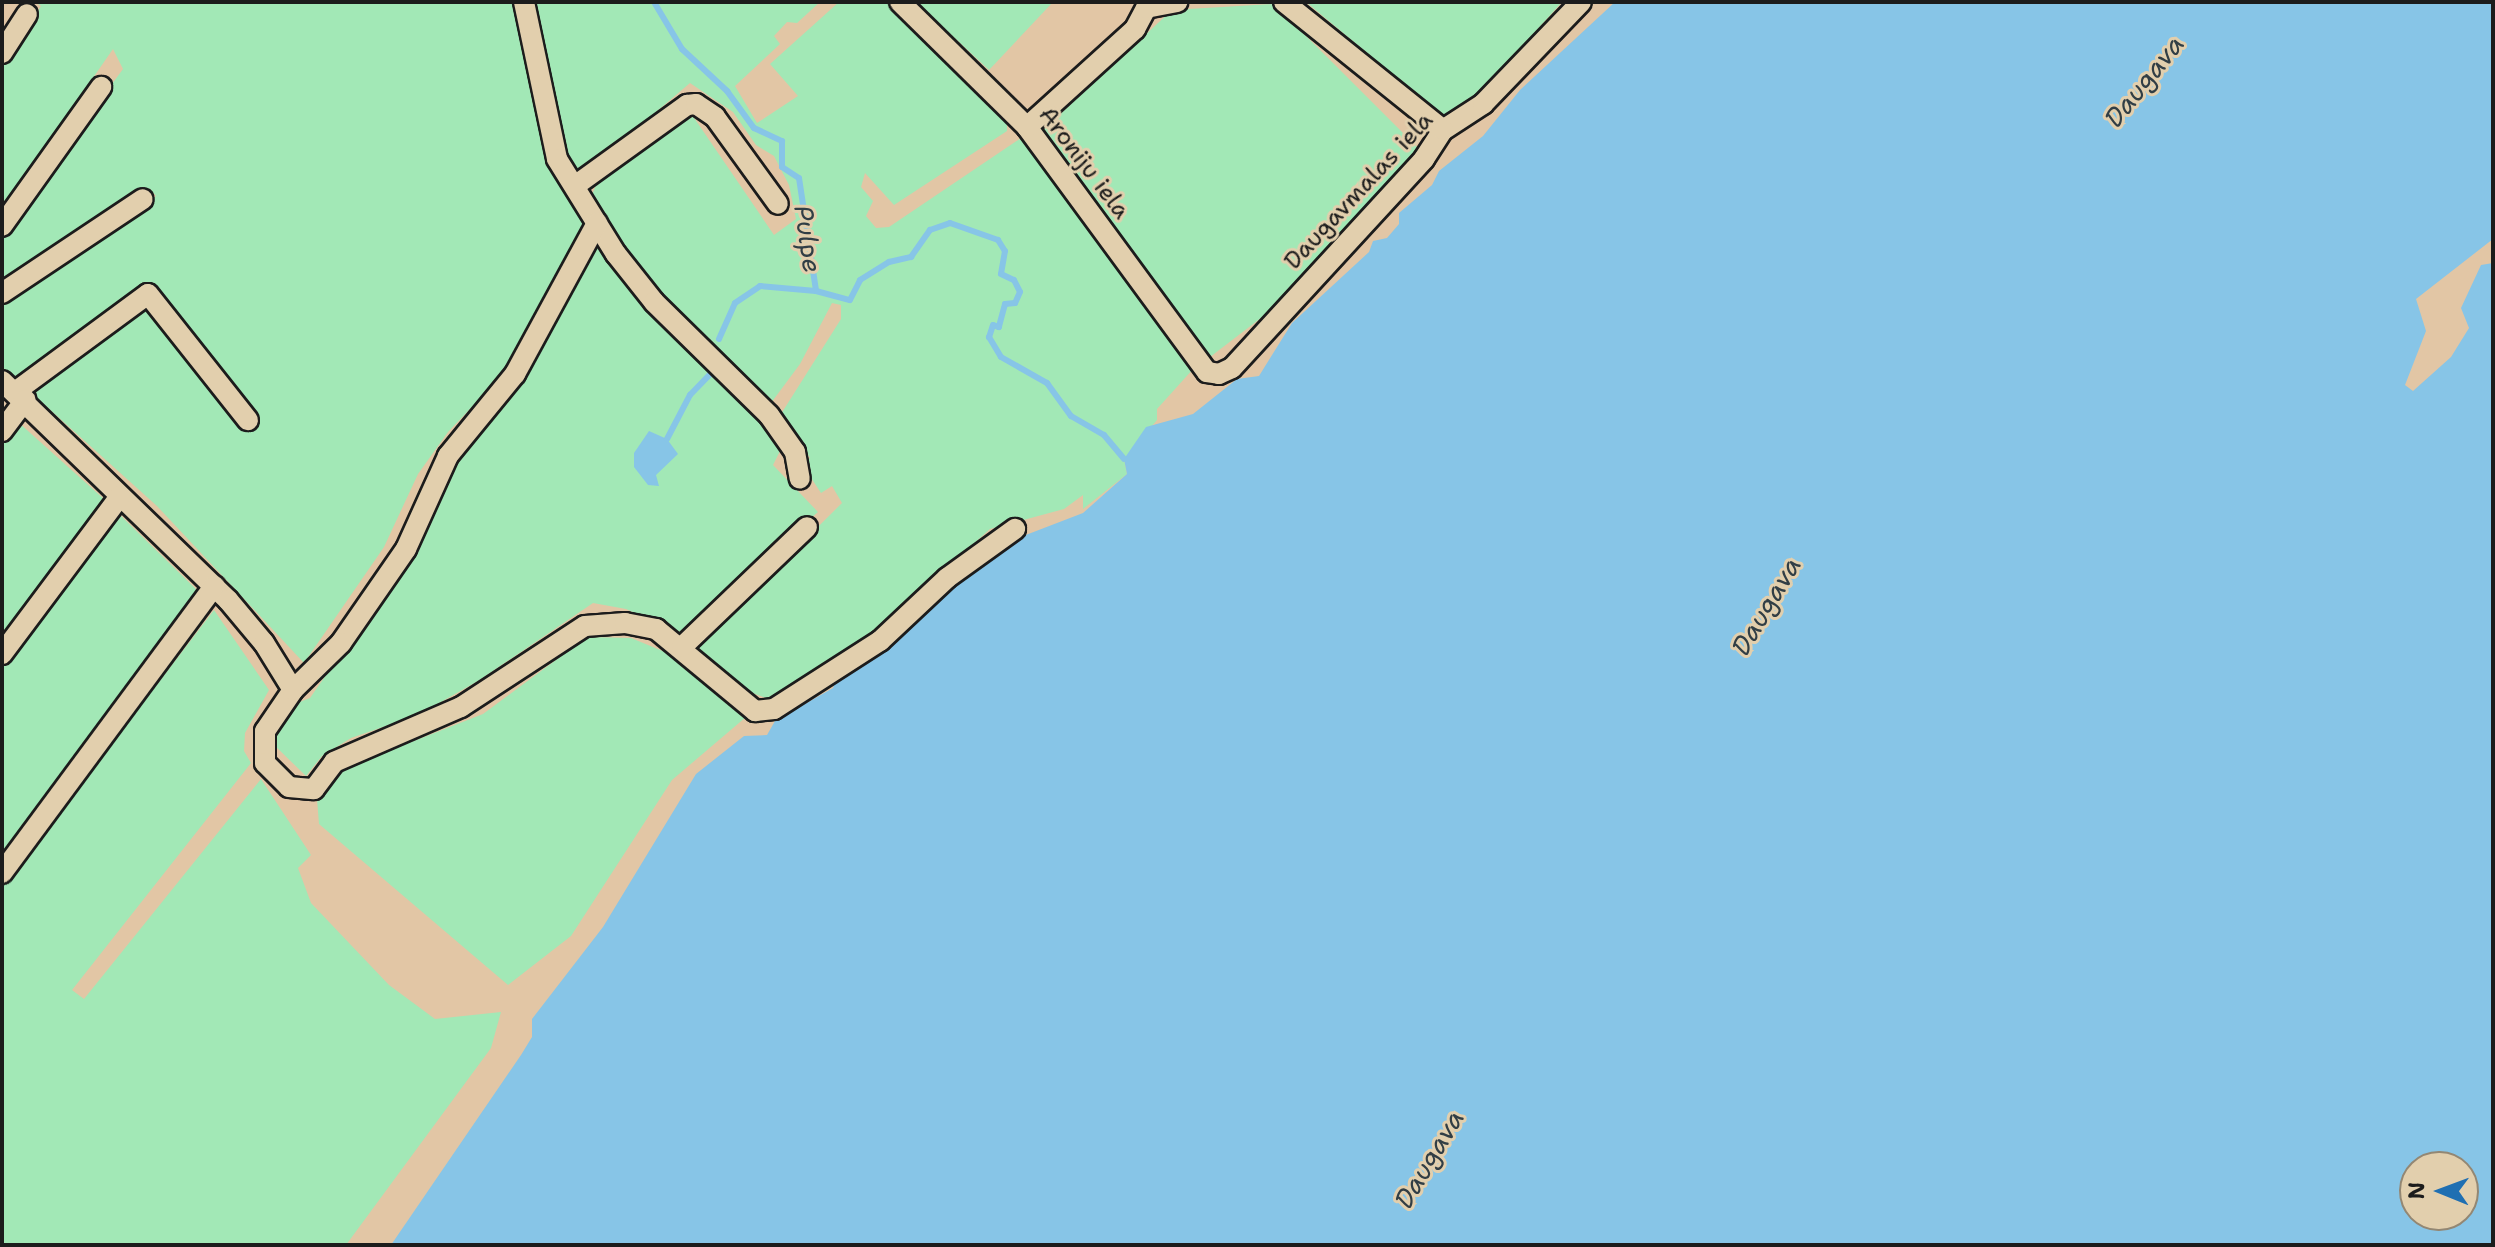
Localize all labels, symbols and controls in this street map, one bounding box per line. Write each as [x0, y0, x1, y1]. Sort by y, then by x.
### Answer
water label: Daugava [2098, 29, 2190, 133]
street label: Aroniju iela [1032, 101, 1136, 225]
street label: Daugavmalas iela [1279, 106, 1439, 276]
water label: Pulpe [788, 203, 828, 275]
water label: Daugava [1725, 551, 1807, 661]
water label: Daugava [1388, 1104, 1470, 1214]
north arrow [2399, 1151, 2479, 1231]
text: N [2402, 1182, 2431, 1200]

